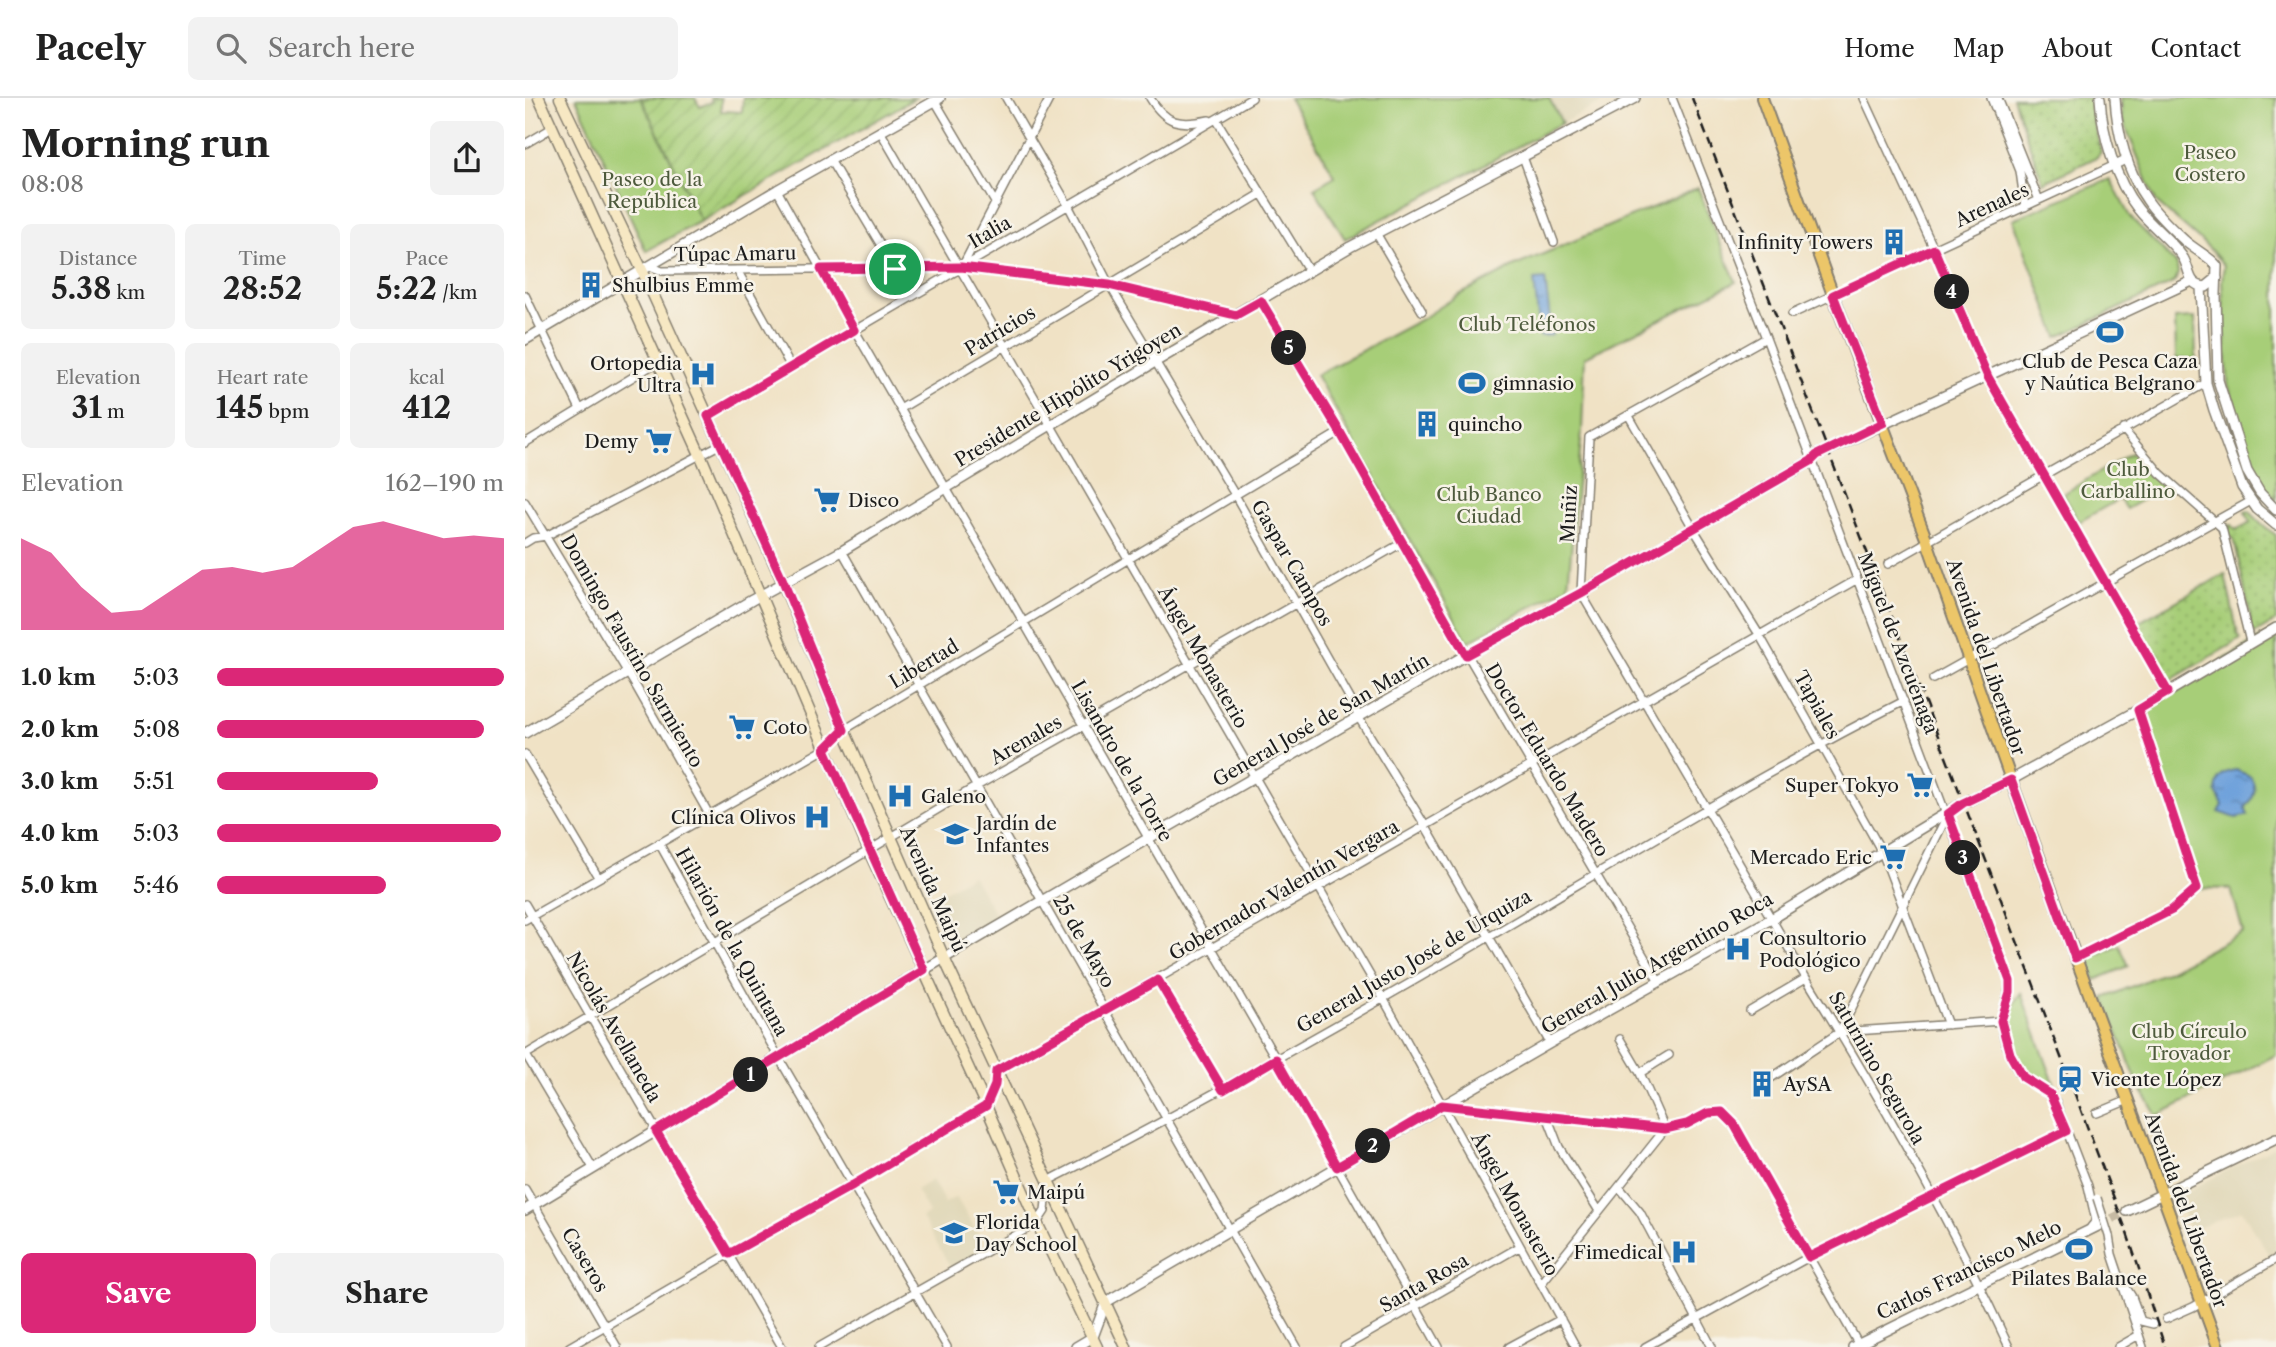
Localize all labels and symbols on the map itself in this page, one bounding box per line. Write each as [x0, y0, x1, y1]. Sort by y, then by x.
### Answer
park label: Paseo Costero [2174, 141, 2246, 186]
park label: Paseo de la República [602, 168, 702, 213]
street label: Arenales [1950, 178, 2033, 233]
street label: Italia [965, 211, 1015, 253]
building icon: Infinity Towers [1879, 227, 1909, 257]
place label: Infinity Towers [1737, 231, 1873, 254]
pin [865, 239, 925, 299]
street label: Túpac Amaru [674, 241, 797, 267]
building icon: Shulbius Emme [576, 270, 606, 300]
place label: Shulbius Emme [612, 274, 754, 297]
pin: 4 [1935, 274, 1969, 310]
street label: Patricios [960, 301, 1040, 361]
park label: Club Teléfonos [1458, 313, 1596, 336]
sports icon: Club de Pesca Caza y Naútica Belgrano [2095, 317, 2125, 347]
street label: Presidente Hipólito Yrigoyen [951, 318, 1186, 472]
pin: 5 [1271, 330, 1307, 366]
place label: Club de Pesca Caza y Naútica Belgrano [2022, 350, 2198, 395]
place label: Ortopedia Ultra [590, 352, 682, 397]
hospital icon: Ortopedia Ultra [688, 359, 718, 389]
sports icon: gimnasio [1457, 368, 1487, 398]
place label: gimnasio [1493, 372, 1574, 395]
building icon: quincho [1412, 409, 1442, 439]
place label: quincho [1448, 413, 1522, 436]
supermarket icon: Demy [644, 426, 674, 456]
place label: Demy [584, 430, 638, 453]
park label: Club Carballino [2081, 458, 2175, 503]
park label: Club Banco Ciudad [1436, 483, 1542, 528]
supermarket icon: Disco [812, 485, 842, 515]
street label: Muñiz [1556, 485, 1582, 543]
place label: Disco [848, 489, 899, 512]
street label: Gaspar Campos [1247, 496, 1337, 630]
street label: Domingo Faustino Sarmiento [556, 530, 708, 772]
street label: Miguel de Azcuénaga [1853, 549, 1943, 737]
street label: Avenida del Libertador [1941, 555, 2031, 758]
street label: Ángel Monasterio [1152, 581, 1253, 732]
street label: Libertad [885, 634, 963, 694]
street label: General José de San Martín [1209, 648, 1433, 792]
street label: Doctor Eduardo Madero [1480, 659, 1614, 861]
street label: Tapiales [1789, 667, 1845, 743]
street label: Lisandro de la Torre [1066, 676, 1178, 846]
street label: Arenales [985, 710, 1066, 770]
supermarket icon: Coto [727, 712, 757, 742]
place label: Coto [763, 716, 808, 739]
supermarket icon: Super Tokyo [1905, 770, 1935, 800]
place label: Super Tokyo [1785, 774, 1899, 797]
hospital icon: Galeno [885, 781, 915, 811]
place label: Galeno [921, 785, 986, 808]
hospital icon: Clínica Olivos [802, 802, 832, 832]
place label: Clínica Olivos [671, 806, 796, 829]
place label: Jardín de Infantes [973, 812, 1057, 857]
street label: Gobernador Valentín Vergara [1165, 815, 1403, 965]
school or university icon: Jardín de Infantes [940, 819, 970, 849]
street label: Avenida Maipú [895, 822, 971, 956]
pin: 3 [1945, 840, 1981, 876]
supermarket icon: Mercado Eric [1878, 842, 1908, 872]
street label: Hilarión de la Quintana [671, 844, 793, 1040]
place label: Mercado Eric [1750, 846, 1872, 869]
street label: General Justo José de Urquiza [1293, 884, 1535, 1038]
street label: General Julio Argentino Roca [1537, 887, 1777, 1039]
street label: 25 de Mayo [1048, 890, 1120, 992]
place label: Consultorio Podológico [1759, 927, 1867, 972]
hospital icon: Consultorio Podológico [1723, 934, 1753, 964]
street label: Nicolás Avellaneda [562, 948, 666, 1106]
street label: Saturnino Segurola [1824, 987, 1930, 1149]
park label: Club Círculo Trovador [2131, 1020, 2247, 1065]
pin: 1 [733, 1058, 769, 1093]
station icon: Vicente López [2055, 1064, 2085, 1094]
place label: Vicente López [2090, 1068, 2222, 1091]
building icon: AySA [1747, 1069, 1777, 1099]
place label: AySA [1782, 1073, 1832, 1096]
street label: Avenida del Libertador [2140, 1108, 2232, 1311]
street label: Ángel Monasterio [1466, 1127, 1564, 1280]
pin: 2 [1355, 1128, 1391, 1164]
supermarket icon: Maipú [991, 1177, 1021, 1207]
place label: Maipú [1027, 1181, 1086, 1204]
place label: Florida Day School [975, 1211, 1078, 1256]
street label: Carlos Francisco Melo [1873, 1215, 2065, 1325]
school or university icon: Florida Day School [939, 1218, 969, 1248]
street label: Caseros [557, 1224, 613, 1296]
sports icon: Pilates Balance [2064, 1234, 2094, 1264]
hospital icon: Fimedical [1669, 1237, 1699, 1267]
place label: Fimedical [1574, 1241, 1663, 1264]
street label: Santa Rosa [1376, 1248, 1472, 1318]
place label: Pilates Balance [2011, 1267, 2147, 1290]

